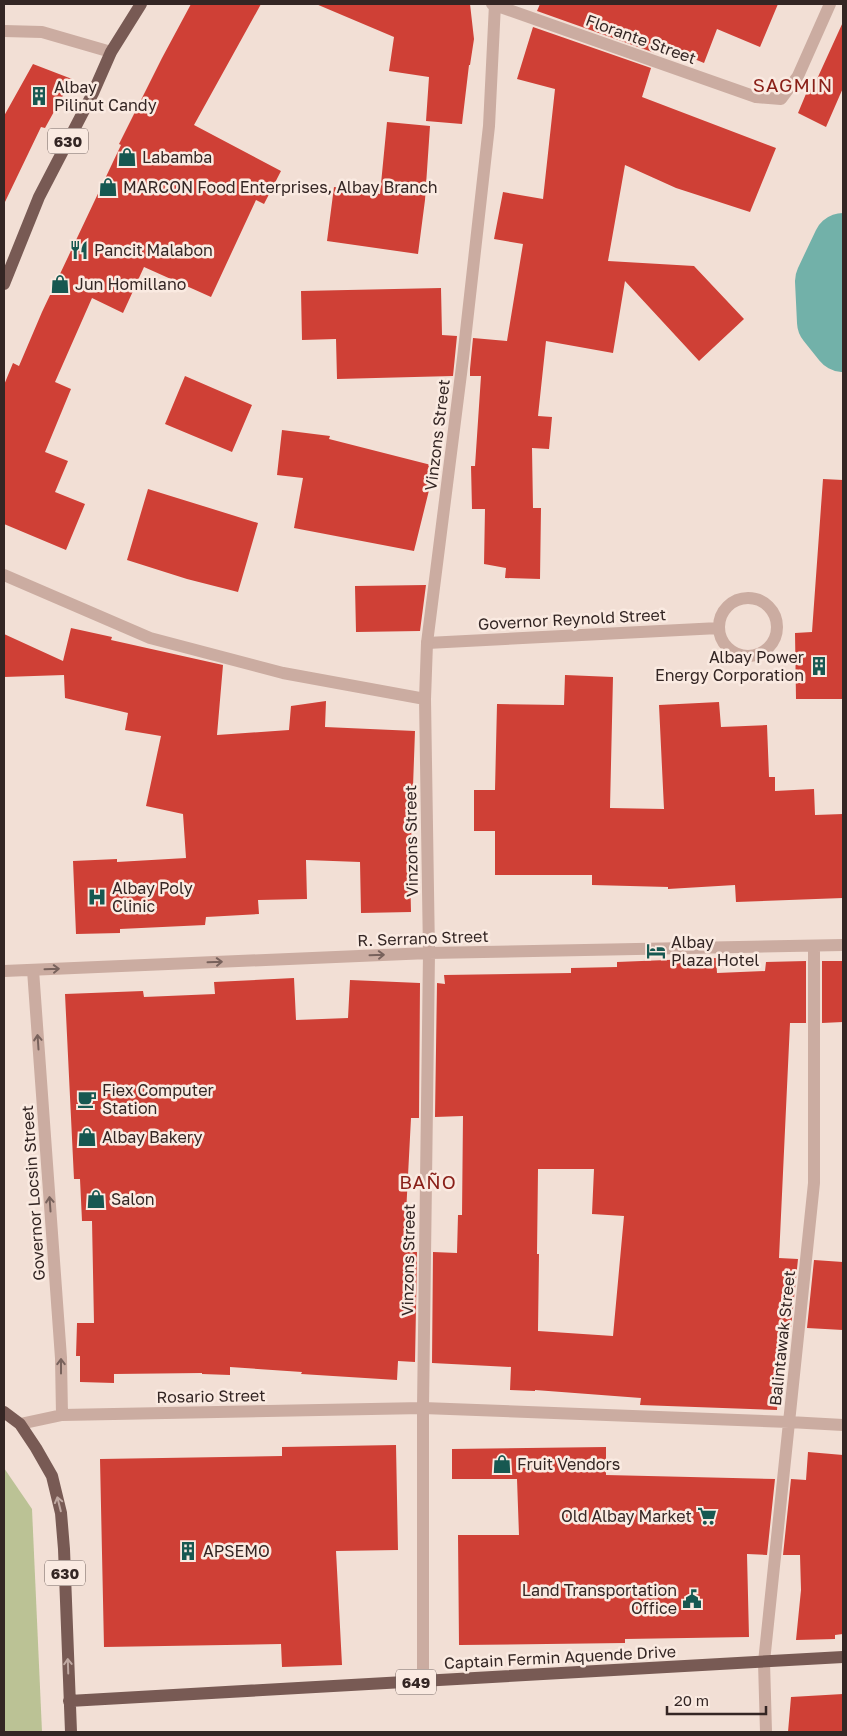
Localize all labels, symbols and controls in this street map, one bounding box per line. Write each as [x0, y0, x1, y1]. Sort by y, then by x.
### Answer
street label: Florante Street [583, 10, 699, 68]
district label: SAGMIN [753, 73, 833, 96]
place label: Albay Pilinut Candy [54, 77, 157, 115]
building icon: Albay Pilinut Candy [28, 85, 50, 107]
road number: 630 [48, 128, 88, 154]
shop icon: Labamba [116, 146, 138, 168]
place label: Labamba [142, 147, 212, 167]
shop icon: MARCON Food Enterprises, Albay Branch [97, 176, 119, 198]
place label: MARCON Food Enterprises, Albay Branch [123, 177, 438, 197]
restaurant icon: Pancit Malabon [68, 239, 90, 261]
place label: Pancit Malabon [94, 240, 213, 260]
shop icon: Jun Homillano [49, 273, 71, 295]
place label: Jun Homillano [75, 274, 186, 294]
street label: Vinzons Street [420, 378, 454, 492]
street label: Governor Reynold Street [477, 604, 667, 634]
place label: Albay Power Energy Corporation [655, 647, 804, 685]
building icon: Albay Power Energy Corporation [808, 655, 830, 677]
street label: Vinzons Street [400, 785, 422, 897]
place label: Albay Poly Clinic [112, 878, 193, 916]
hospital icon: Albay Poly Clinic [86, 886, 108, 908]
street label: R. Serrano Street [357, 926, 489, 950]
place label: Albay Plaza Hotel [671, 932, 759, 970]
hotel icon: Albay Plaza Hotel [645, 940, 667, 962]
one-way arrow [369, 950, 385, 959]
one-way arrow [207, 957, 223, 966]
one-way arrow [44, 964, 60, 973]
one-way arrow [33, 1034, 43, 1050]
place label: Fiex Computer Station [102, 1080, 214, 1118]
cafe icon: Fiex Computer Station [76, 1088, 98, 1110]
street label: Governor Locsin Street [17, 1105, 49, 1281]
shop icon: Albay Bakery [76, 1126, 98, 1148]
place label: Albay Bakery [102, 1127, 203, 1147]
district label: BAÑO [399, 1170, 457, 1193]
shop icon: Salon [85, 1188, 107, 1210]
place label: Salon [111, 1189, 155, 1209]
one-way arrow [45, 1196, 55, 1212]
street label: Vinzons Street [397, 1204, 419, 1316]
street label: Balintawak Street [765, 1269, 799, 1407]
one-way arrow [56, 1358, 66, 1374]
street label: Rosario Street [156, 1385, 266, 1407]
shop icon: Fruit Vendors [491, 1453, 513, 1475]
place label: Fruit Vendors [517, 1454, 620, 1474]
one-way arrow [54, 1496, 63, 1512]
supermarket icon: Old Albay Market [696, 1505, 718, 1527]
place label: Old Albay Market [561, 1506, 692, 1526]
building icon: APSEMO [177, 1540, 199, 1562]
place label: APSEMO [203, 1541, 270, 1561]
road number: 630 [45, 1560, 85, 1586]
place label: Land Transportation Office [522, 1580, 677, 1618]
public building icon: Land Transportation Office [681, 1588, 703, 1610]
street label: Captain Fermin Aquende Drive [443, 1641, 677, 1673]
one-way arrow [63, 1658, 73, 1674]
road number: 649 [396, 1670, 436, 1694]
scale bar [667, 1684, 766, 1716]
text: 20 m [674, 1691, 709, 1709]

